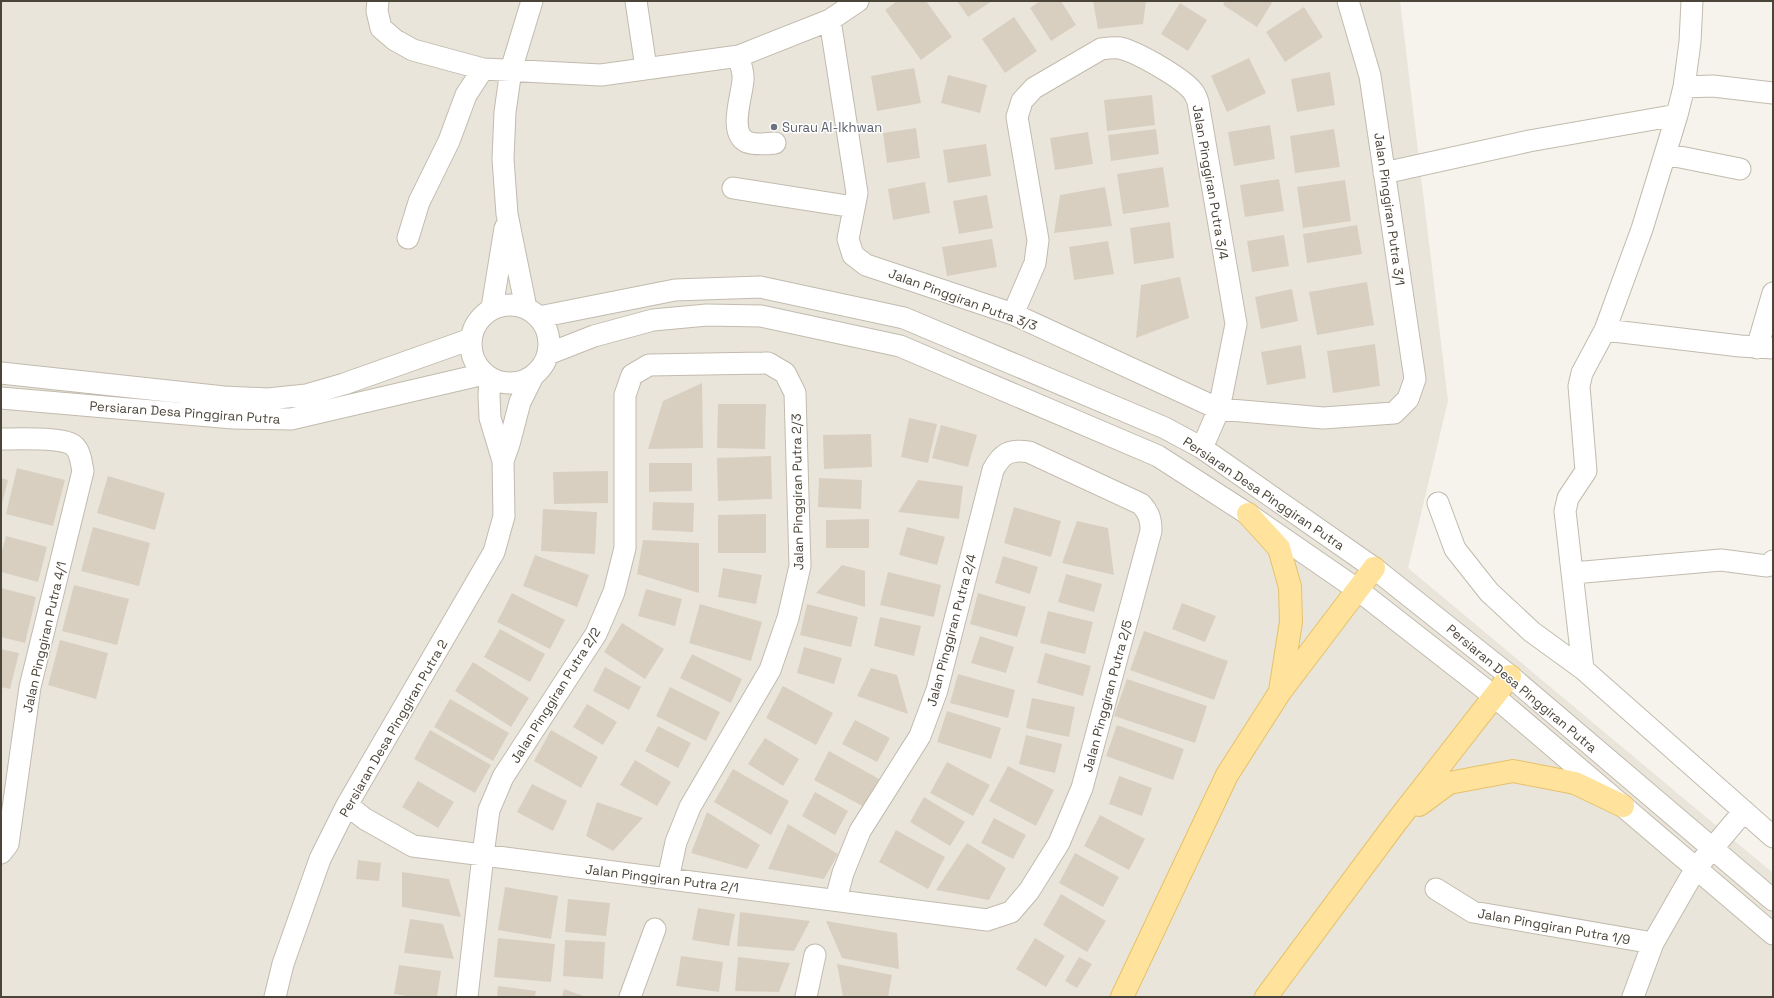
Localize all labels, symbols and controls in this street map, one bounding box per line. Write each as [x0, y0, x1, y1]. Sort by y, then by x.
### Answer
street label: Jalan Pinggiran Putra 3/4 [1188, 103, 1233, 261]
place label: Surau Al-Ikhwan [782, 119, 882, 136]
marker: Surau Al-Ikhwan [769, 122, 779, 132]
street label: Jalan Pinggiran Putra 3/1 [1370, 131, 1409, 287]
street label: Jalan Pinggiran Putra 3/3 [886, 265, 1040, 334]
street label: Persiaran Desa Pinggiran Putra [89, 397, 281, 428]
street label: Jalan Pinggiran Putra 2/3 [788, 413, 807, 571]
street label: Persiaran Desa Pinggiran Putra [1180, 433, 1348, 554]
street label: Jalan Pinggiran Putra 2/4 [923, 552, 980, 708]
street label: Jalan Pinggiran Putra 4/1 [19, 560, 70, 714]
street label: Jalan Pinggiran Putra 2/5 [1079, 618, 1136, 774]
street label: Persiaran Desa Pinggiran Putra [1443, 620, 1601, 757]
street label: Jalan Pinggiran Putra 2/2 [507, 624, 604, 766]
street label: Persiaran Desa Pinggiran Putra 2 [335, 636, 451, 820]
street label: Jalan Pinggiran Putra 2/1 [584, 861, 740, 896]
street label: Jalan Pinggiran Putra 1/9 [1476, 905, 1632, 948]

